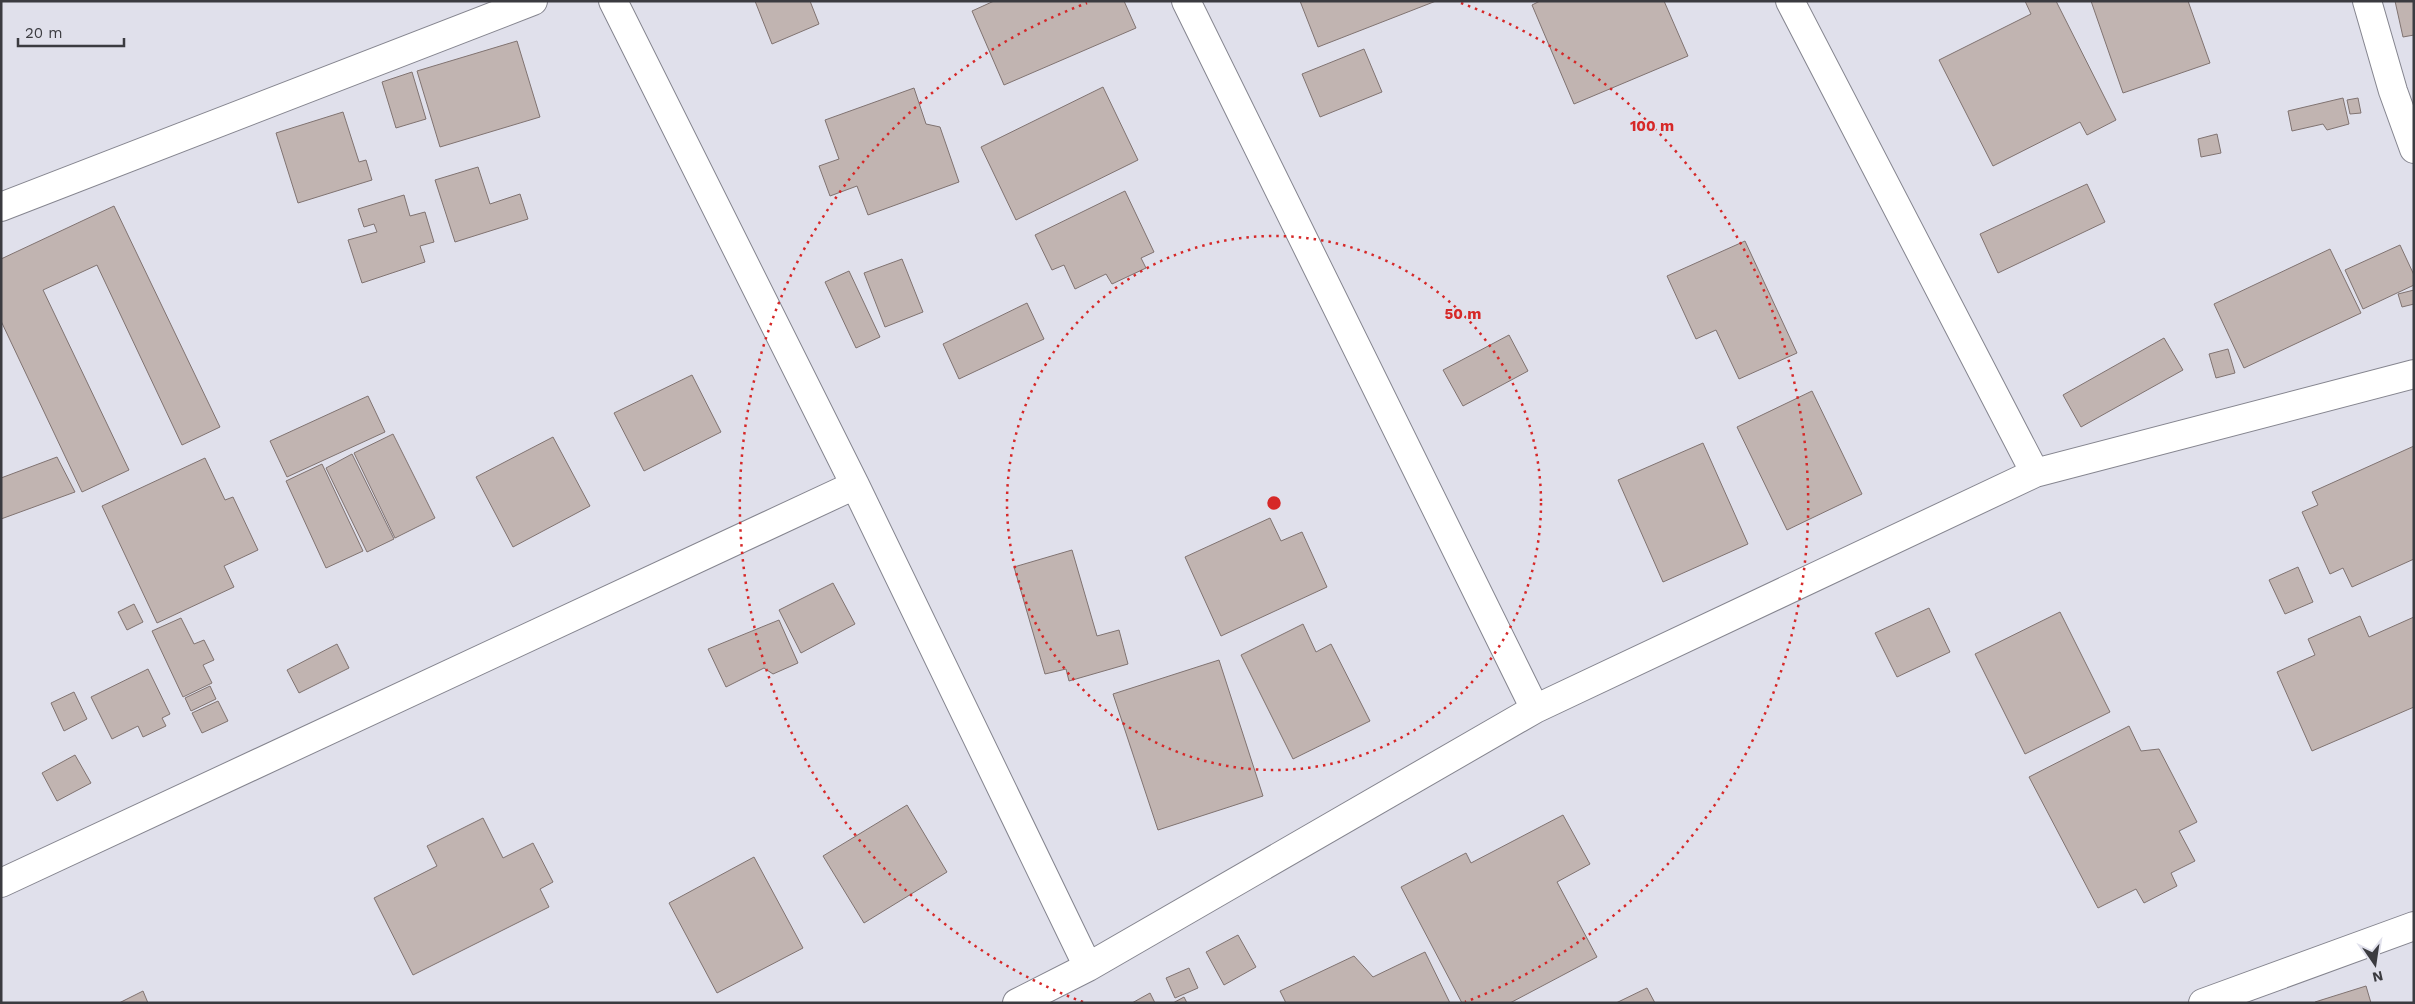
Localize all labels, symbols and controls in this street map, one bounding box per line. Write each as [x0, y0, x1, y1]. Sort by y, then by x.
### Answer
scale bar [18, 15, 124, 47]
text: 20 m [25, 24, 63, 42]
text: 100 m [1630, 117, 1674, 135]
text: 50 m [1445, 305, 1481, 323]
centre of rings [1265, 494, 1283, 512]
north arrow [2350, 939, 2400, 989]
text: N [2371, 968, 2385, 986]

